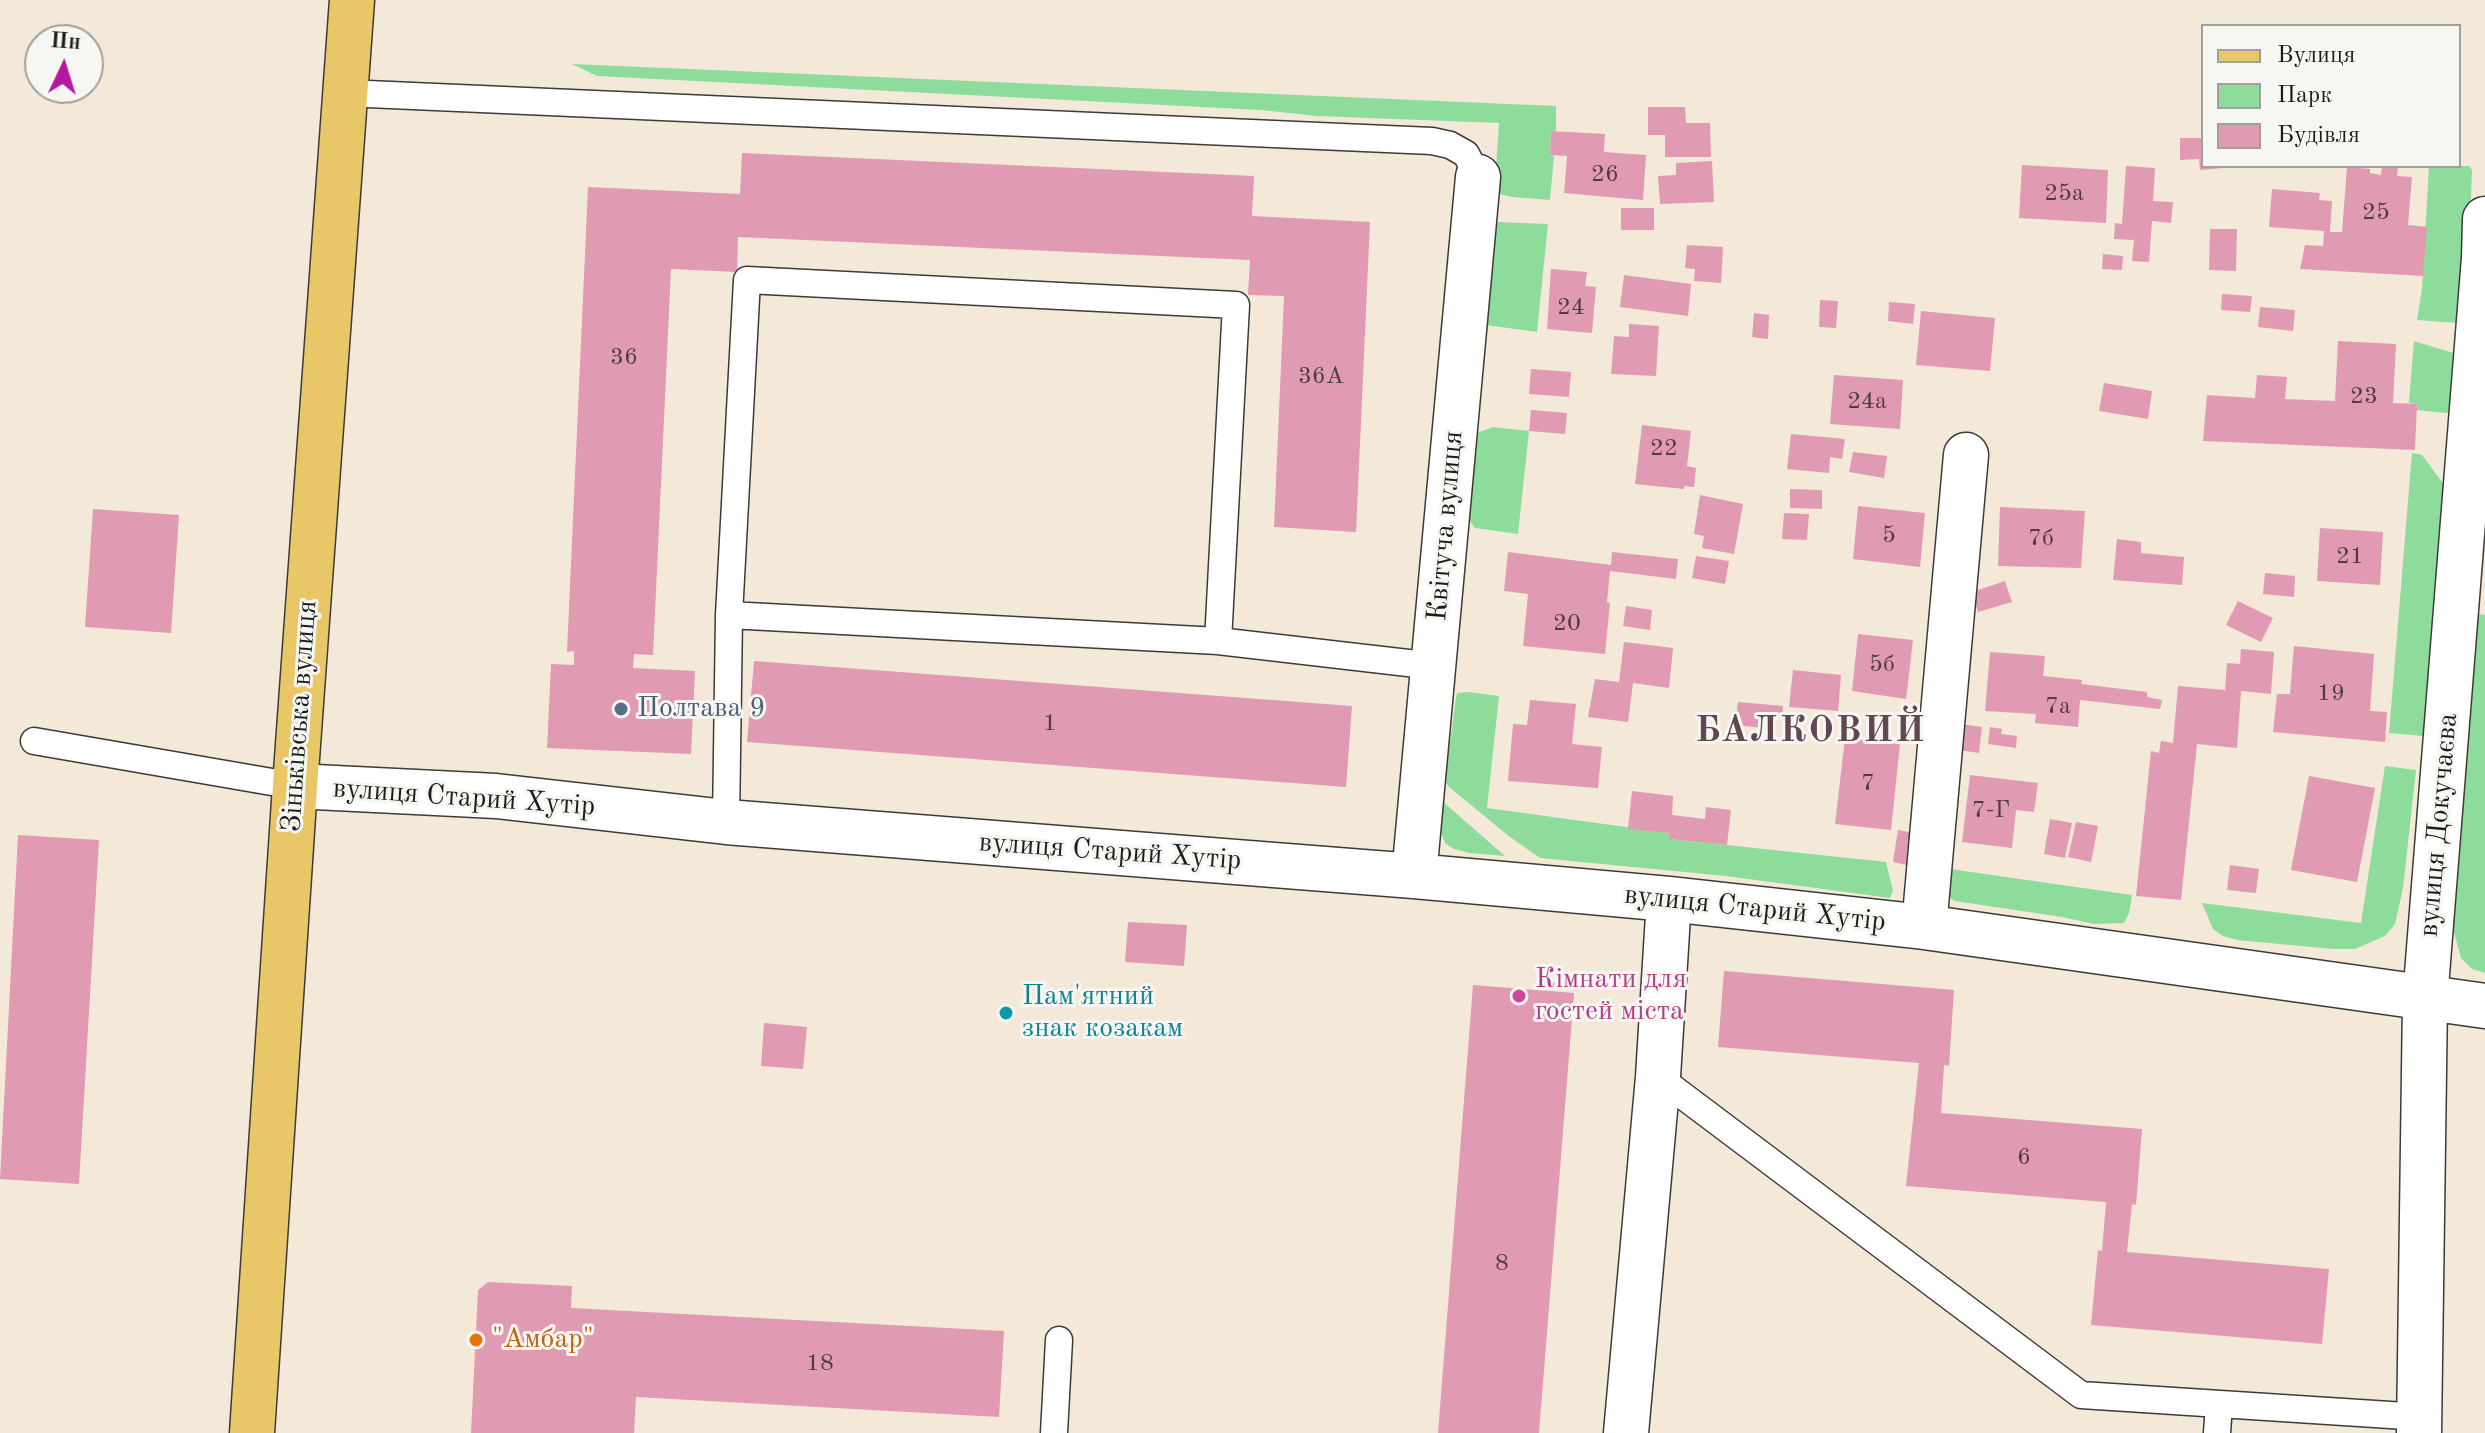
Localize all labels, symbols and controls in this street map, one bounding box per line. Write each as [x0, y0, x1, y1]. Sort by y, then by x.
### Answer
north arrow [24, 24, 104, 104]
legend [2201, 24, 2461, 168]
text: Пн [50, 30, 81, 54]
text: Вулиця [2277, 44, 2356, 68]
text: Парк [2277, 84, 2332, 108]
text: Будівля [2277, 124, 2360, 148]
house number: 26 [1591, 161, 1619, 189]
house number: 25а [2044, 180, 2084, 208]
house number: 25 [2362, 199, 2390, 227]
house number: 24 [1557, 294, 1585, 322]
house number: 36 [610, 344, 638, 372]
house number: 36А [1298, 363, 1344, 391]
house number: 23 [2350, 383, 2378, 411]
house number: 24а [1847, 388, 1887, 416]
street label: Квітуча вулиця [1421, 429, 1471, 623]
house number: 22 [1650, 435, 1678, 463]
house number: 5 [1882, 522, 1896, 550]
house number: 7б [2028, 525, 2054, 553]
house number: 21 [2336, 543, 2364, 571]
street label: Зіньківська вулиця [275, 599, 325, 833]
house number: 20 [1553, 610, 1581, 638]
house number: 5б [1869, 651, 1895, 679]
house number: 19 [2317, 680, 2345, 708]
place label: Полтава 9 [637, 692, 765, 726]
house number: 7а [2045, 693, 2071, 721]
marker: Полтава 9 [612, 700, 630, 718]
house number: 1 [1043, 710, 1057, 738]
district label: БАЛКОВИЙ [1695, 710, 1927, 754]
street label: вулиця Докучаєва [2412, 712, 2466, 938]
house number: 7 [1861, 770, 1875, 798]
street label: вулиця Старий Хутір [332, 772, 596, 824]
house number: 7-Г [1972, 797, 2010, 825]
street label: вулиця Старий Хутір [978, 826, 1242, 878]
street label: вулиця Старий Хутір [1622, 879, 1888, 939]
place label: Кімнати для гостей міста [1535, 963, 1687, 1029]
place label: Пам'ятний знак козакам [1022, 980, 1183, 1046]
marker: Кімнати для гостей міста [1510, 987, 1528, 1005]
marker: Пам'ятний знак козакам [997, 1004, 1015, 1022]
house number: 6 [2017, 1144, 2031, 1172]
house number: 8 [1495, 1250, 1509, 1278]
place label: "Амбар" [492, 1323, 594, 1357]
marker: "Амбар" [467, 1331, 485, 1349]
house number: 18 [806, 1350, 834, 1378]

